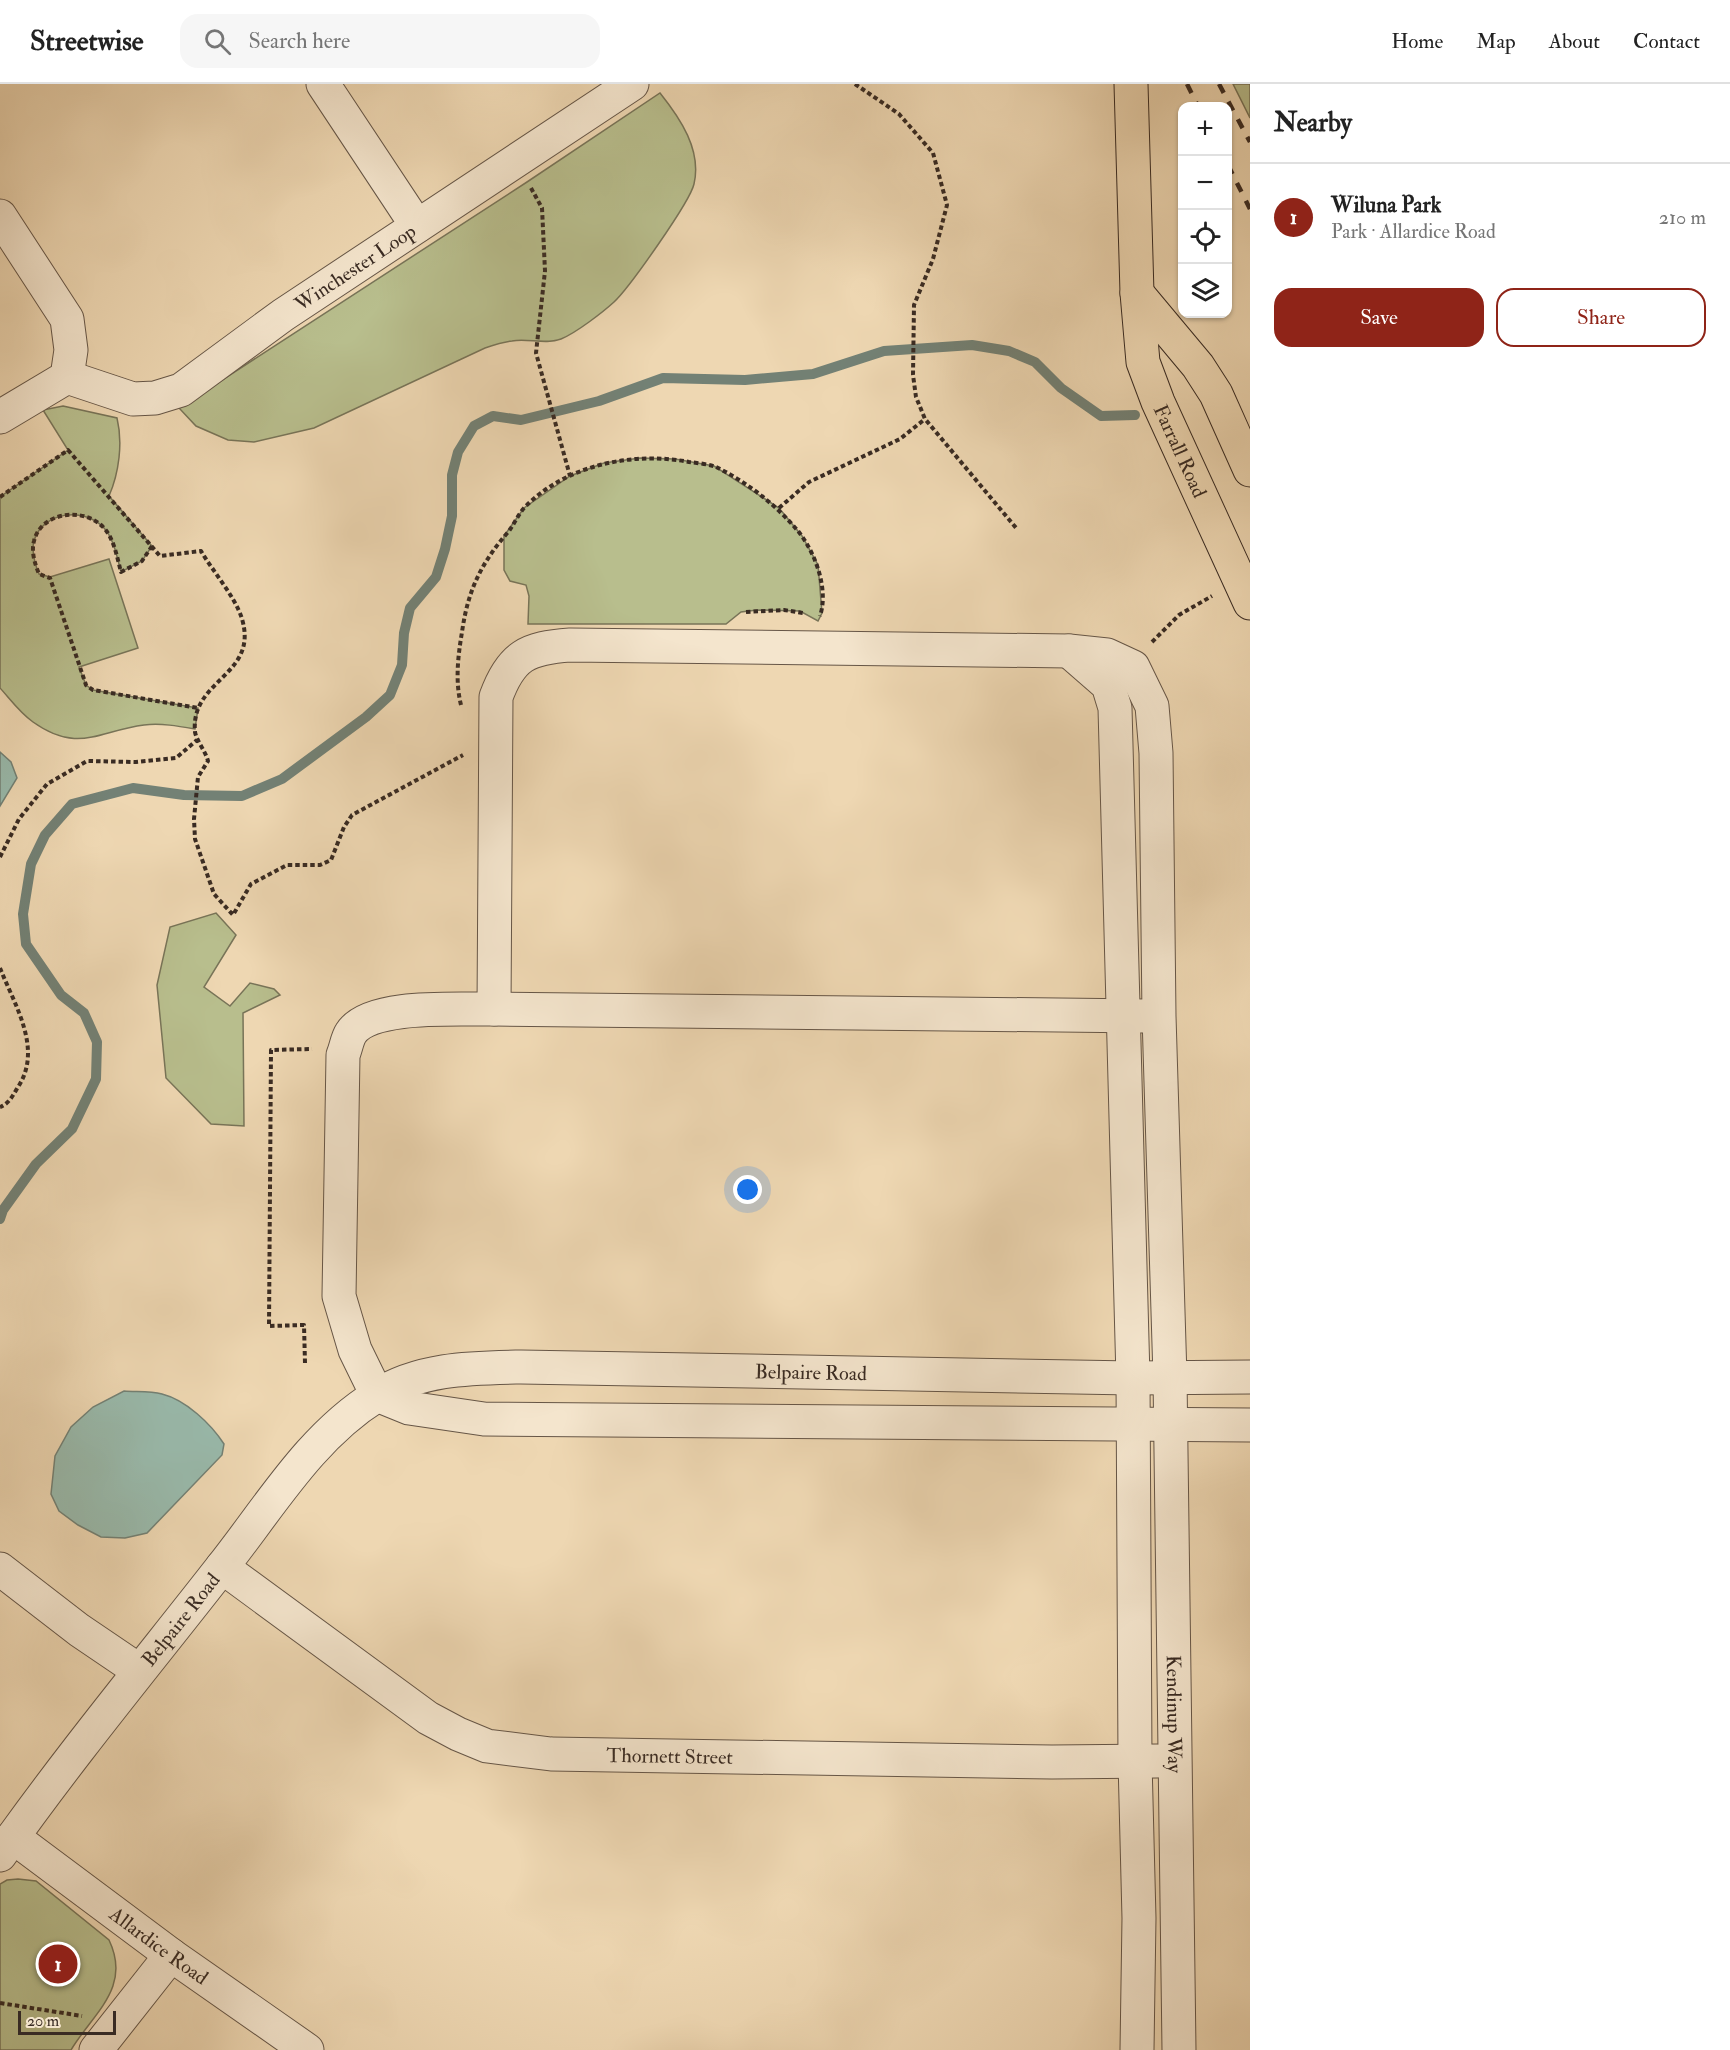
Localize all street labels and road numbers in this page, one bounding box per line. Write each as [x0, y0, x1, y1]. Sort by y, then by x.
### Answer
street label: Winchester Loop [289, 218, 421, 317]
street label: Farrall Road [1148, 401, 1212, 502]
street label: Belpaire Road [755, 1359, 867, 1386]
street label: Belpaire Road [136, 1568, 226, 1671]
street label: Kendinup Way [1161, 1655, 1187, 1774]
street label: Thornett Street [606, 1743, 734, 1770]
street label: Allardice Road [104, 1901, 213, 1990]

